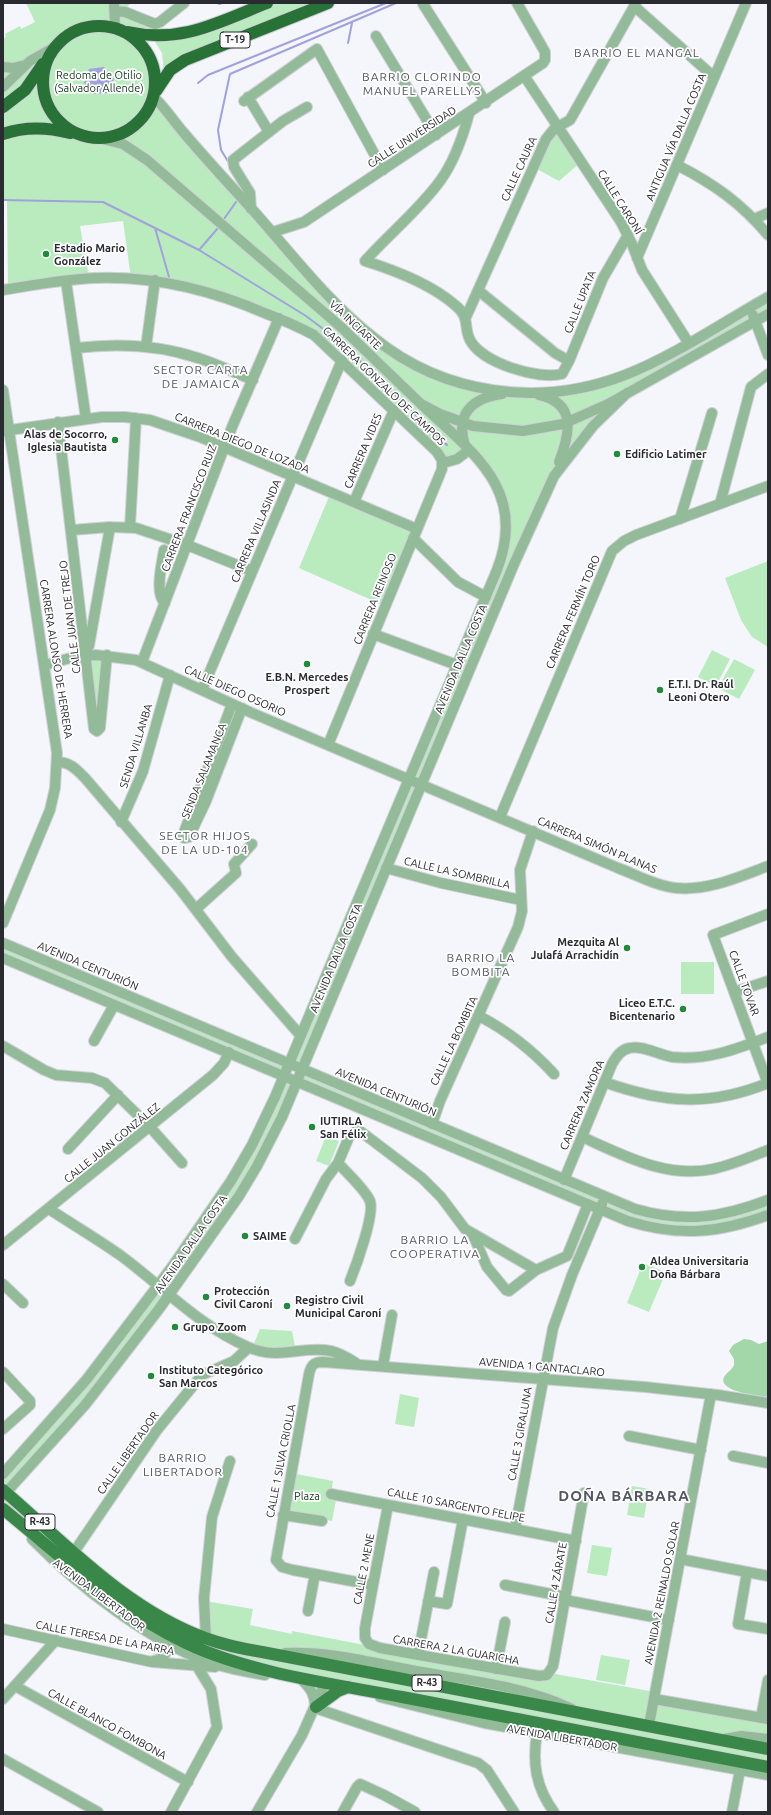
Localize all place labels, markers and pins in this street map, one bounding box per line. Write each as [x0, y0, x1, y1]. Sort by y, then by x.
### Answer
place label: Estadio Mario González [54, 241, 125, 267]
marker: Estadio Mario González [41, 249, 51, 259]
place label: Alas de Socorro, Iglesia Bautista [24, 427, 107, 453]
marker: Alas de Socorro, Iglesia Bautista [110, 435, 120, 445]
place label: Edificio Latimer [625, 447, 707, 461]
marker: Edificio Latimer [612, 449, 622, 459]
marker: E.B.N. Mercedes Prospert [302, 659, 312, 669]
place label: E.B.N. Mercedes Prospert [266, 670, 348, 696]
place label: E.T.I. Dr. Raúl Leoni Otero [668, 677, 733, 703]
marker: E.T.I. Dr. Raúl Leoni Otero [655, 685, 665, 695]
place label: Mezquita Al Julafá Arrachidín [531, 935, 619, 961]
marker: Mezquita Al Julafá Arrachidín [622, 943, 632, 953]
place label: Liceo E.T.C. Bicentenario [609, 996, 675, 1022]
marker: Liceo E.T.C. Bicentenario [678, 1004, 688, 1014]
place label: IUTIRLA San Félix [320, 1114, 366, 1140]
marker: IUTIRLA San Félix [307, 1122, 317, 1132]
place label: SAIME [253, 1229, 287, 1243]
marker: SAIME [240, 1231, 250, 1241]
place label: Aldea Universitaria Doña Bárbara [650, 1254, 749, 1280]
marker: Aldea Universitaria Doña Bárbara [637, 1262, 647, 1272]
place label: Protección Civil Caroní [214, 1284, 272, 1310]
marker: Protección Civil Caroní [201, 1292, 211, 1302]
place label: Registro Civil Municipal Caroní [295, 1293, 381, 1319]
marker: Registro Civil Municipal Caroní [282, 1301, 292, 1311]
place label: Grupo Zoom [183, 1320, 247, 1334]
marker: Grupo Zoom [170, 1322, 180, 1332]
place label: Instituto Categórico San Marcos [159, 1363, 263, 1389]
marker: Instituto Categórico San Marcos [146, 1371, 156, 1381]

